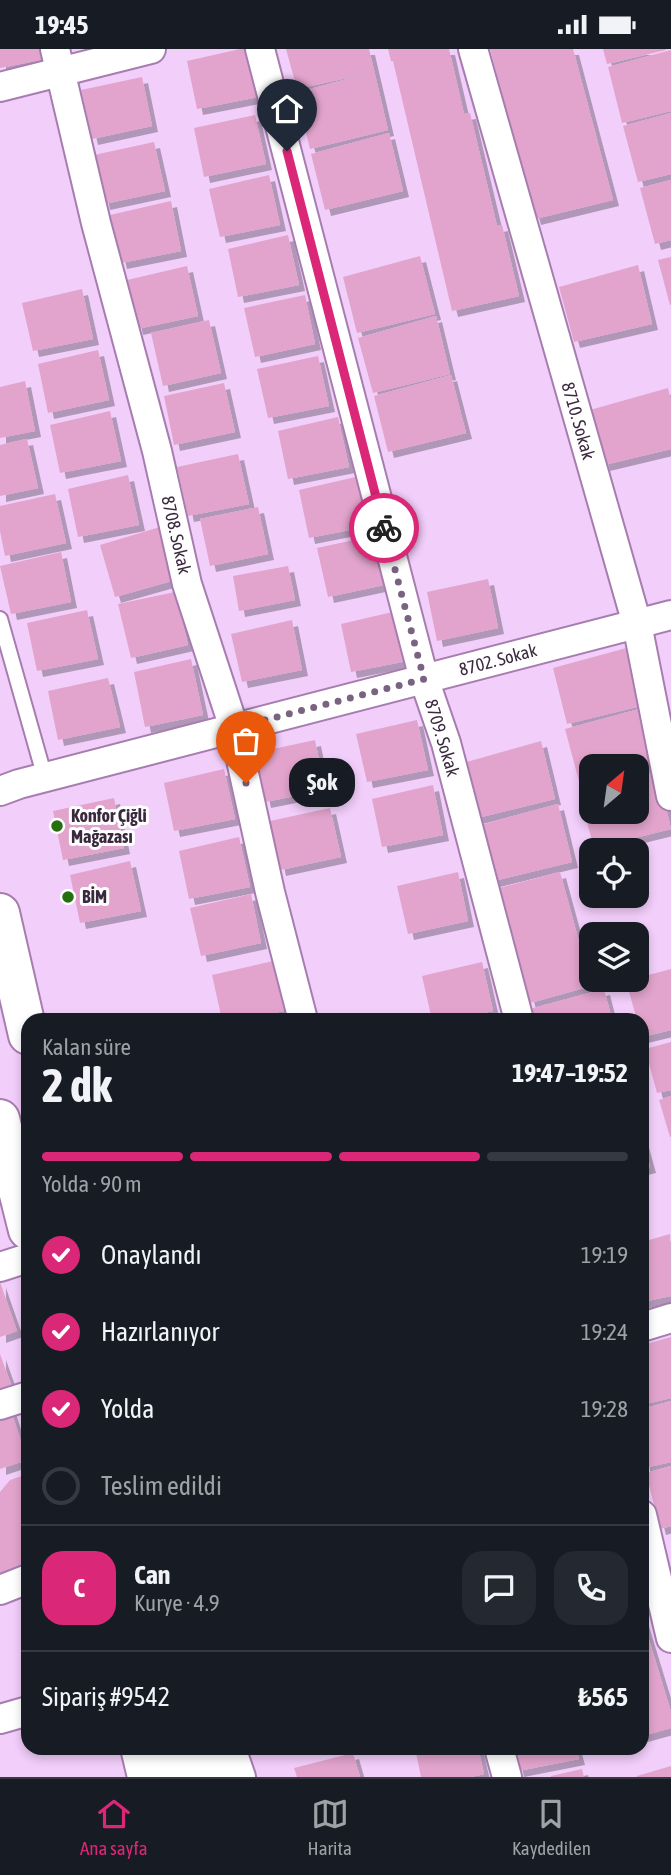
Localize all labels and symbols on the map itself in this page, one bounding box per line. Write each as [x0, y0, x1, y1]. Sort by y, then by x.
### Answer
pin [257, 79, 317, 151]
street label: 8710. Sokak [557, 380, 600, 462]
courier [349, 493, 419, 563]
street label: 8708. Sokak [157, 494, 196, 576]
street label: 8702. Sokak [457, 639, 539, 680]
street label: 8709. Sokak [421, 697, 464, 779]
pin [216, 711, 276, 783]
north arrow [579, 754, 649, 824]
callout: Şok [288, 759, 354, 807]
place label: Konfor Çiğli Mağazası [71, 805, 147, 847]
marker: Konfor Çiğli Mağazası [49, 818, 65, 834]
place label: BİM [82, 886, 107, 907]
marker: BİM [60, 889, 76, 905]

